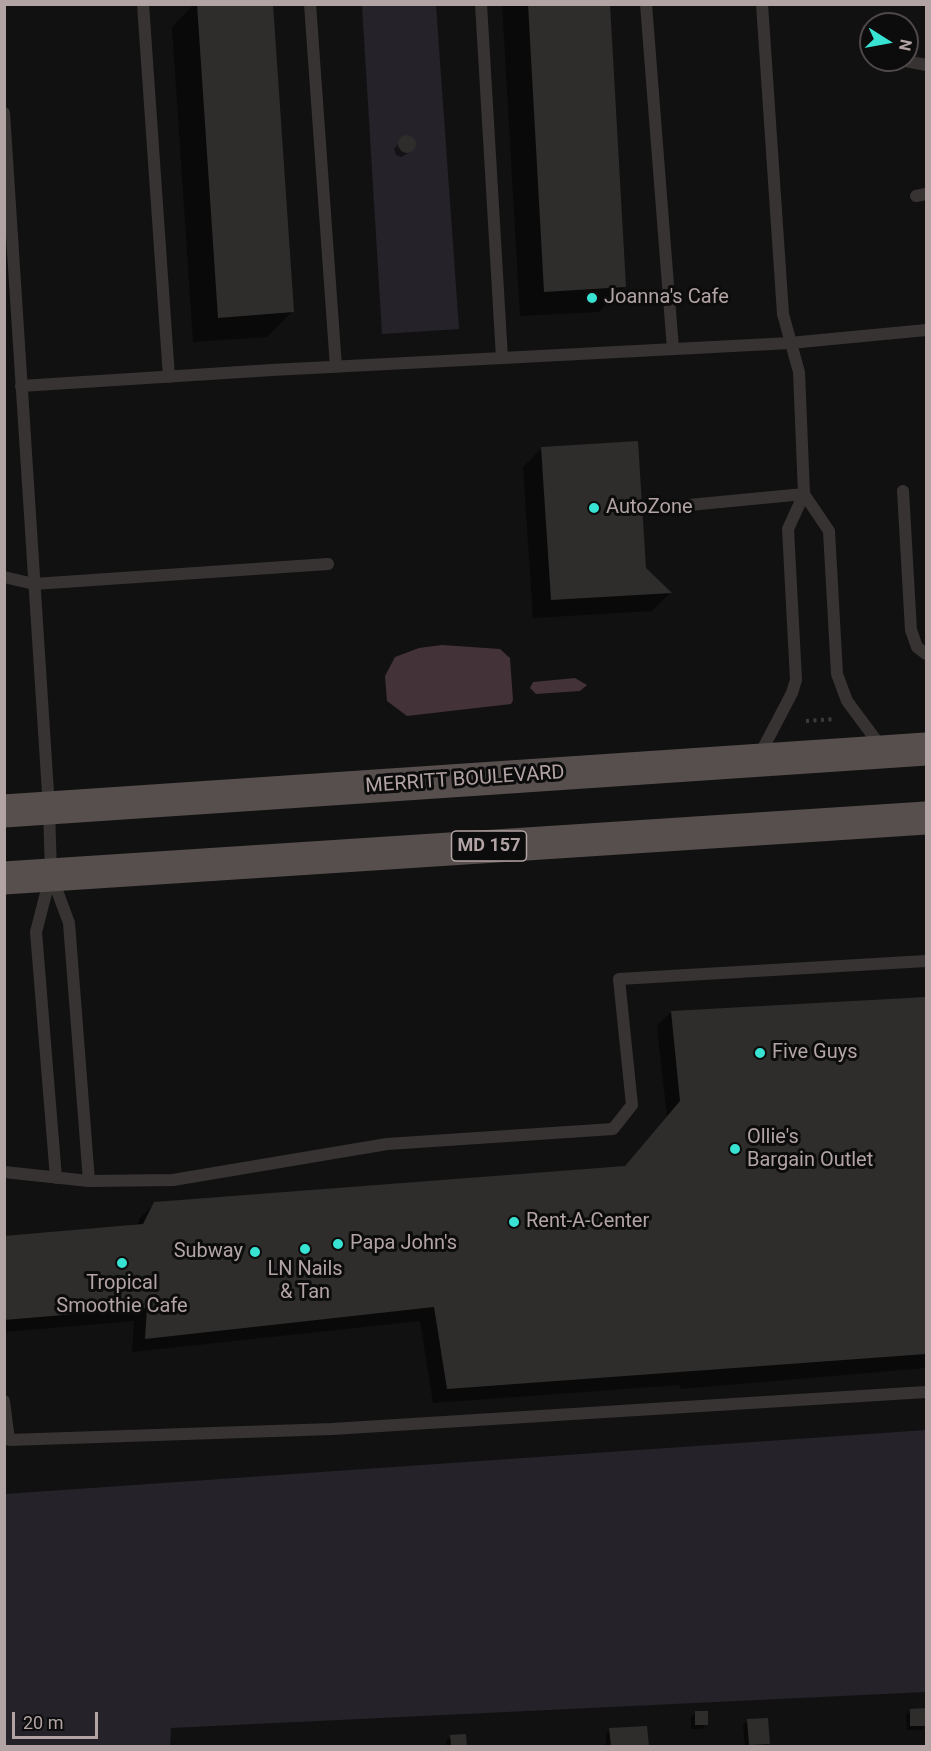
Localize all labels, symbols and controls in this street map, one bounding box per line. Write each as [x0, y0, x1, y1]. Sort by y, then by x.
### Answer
north arrow [859, 12, 919, 72]
text: N [895, 38, 916, 52]
place label: Joanna's Cafe [604, 286, 729, 310]
marker: Joanna's Cafe [585, 291, 599, 305]
place label: AutoZone [606, 496, 693, 520]
marker: AutoZone [587, 501, 601, 515]
street label: MERRITT BOULEVARD [365, 761, 565, 799]
road number: MD 157 [452, 831, 526, 861]
place label: Five Guys [772, 1041, 857, 1065]
marker: Five Guys [753, 1046, 767, 1060]
place label: Ollie's Bargain Outlet [747, 1126, 873, 1173]
marker: Ollie's Bargain Outlet [728, 1142, 742, 1156]
place label: Rent-A-Center [526, 1210, 649, 1234]
marker: Rent-A-Center [507, 1215, 521, 1229]
place label: Papa John's [350, 1232, 457, 1256]
marker: Papa John's [331, 1237, 345, 1251]
place label: Subway [174, 1240, 243, 1264]
marker: LN Nails & Tan [298, 1242, 312, 1256]
marker: Subway [248, 1245, 262, 1259]
marker: Tropical Smoothie Cafe [115, 1256, 129, 1270]
place label: LN Nails & Tan [267, 1258, 343, 1305]
place label: Tropical Smoothie Cafe [56, 1272, 188, 1319]
scale bar [15, 1700, 100, 1738]
text: 20 m [23, 1712, 63, 1733]

